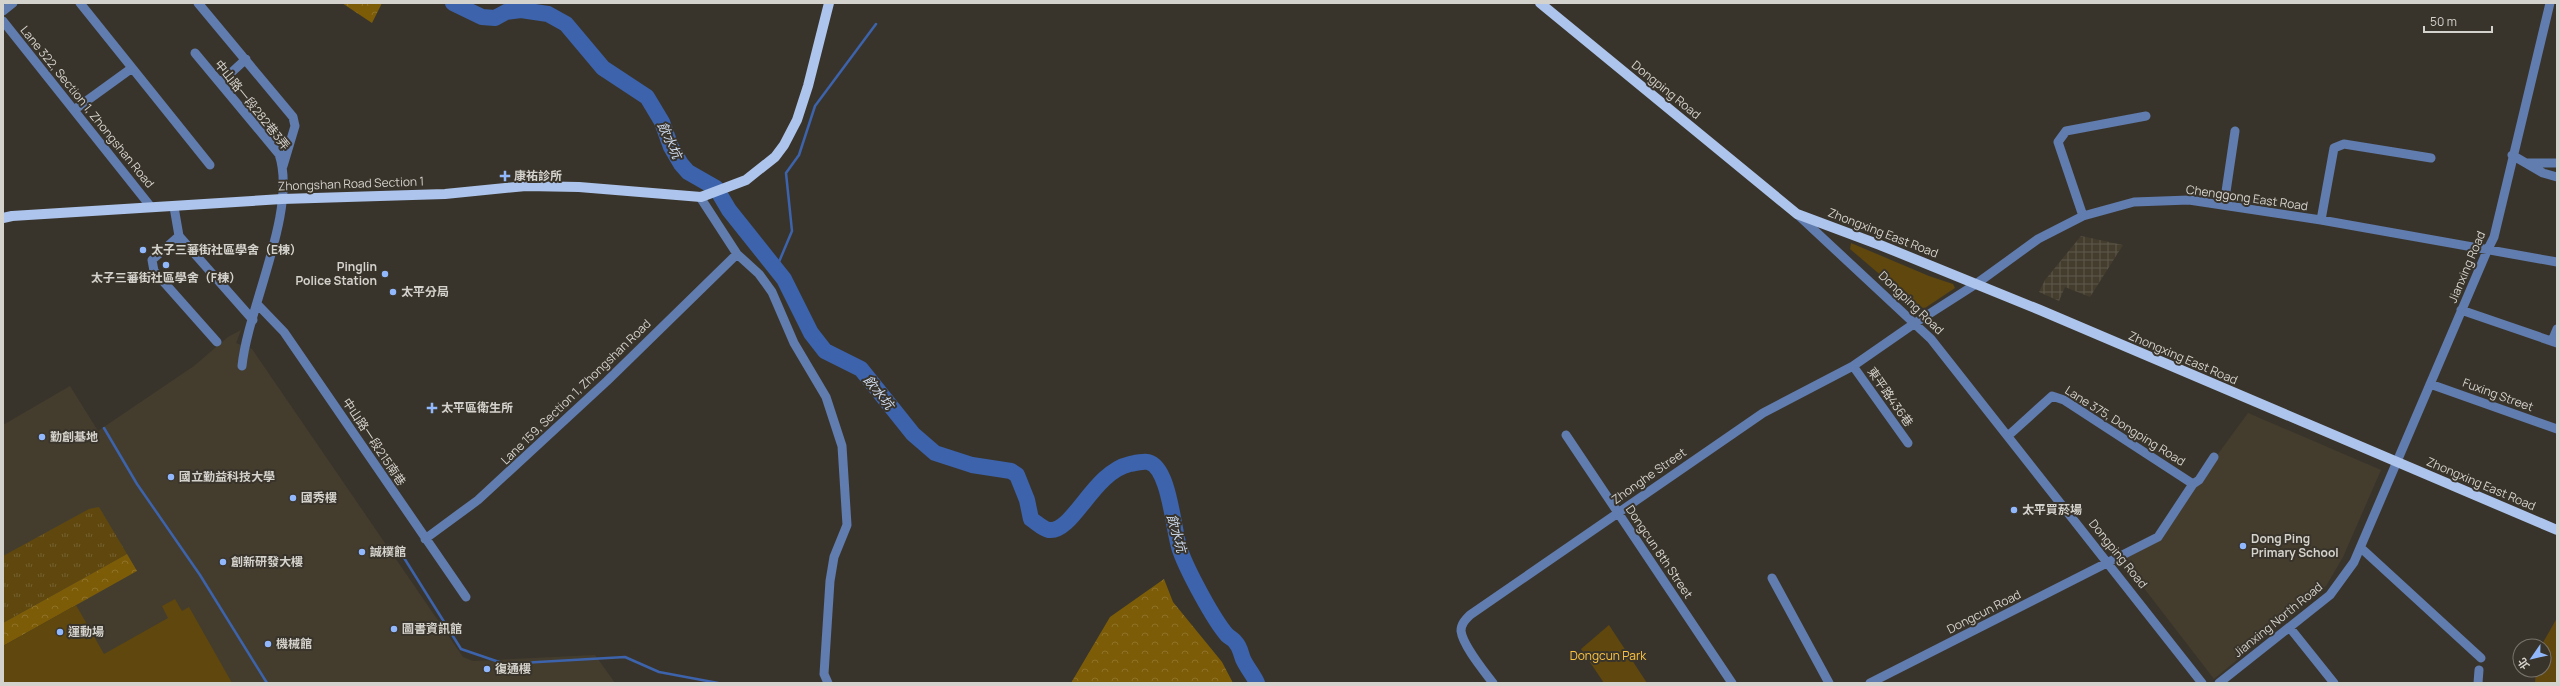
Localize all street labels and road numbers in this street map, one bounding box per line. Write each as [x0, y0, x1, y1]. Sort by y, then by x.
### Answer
street label: Lane 322, Section 1, Zhongshan Road [17, 22, 158, 191]
street label: 中山路一段282巷3弄 [211, 56, 294, 153]
street label: Dongping Road [1628, 56, 1704, 123]
street label: Zhongshan Road Section 1 [278, 172, 424, 195]
street label: Chenggong East Road [2185, 181, 2309, 214]
street label: Zhongxing East Road [1825, 204, 1941, 261]
street label: Jianxing Road [2444, 228, 2489, 305]
street label: Dongping Road [1875, 267, 1948, 338]
street label: Lane 159, Section 1, Zhongshan Road [497, 315, 654, 468]
street label: Zhongxing East Road [2126, 327, 2240, 388]
street label: 東平路436巷 [1864, 364, 1917, 430]
street label: Fuxing Street [2460, 374, 2536, 415]
street label: Lane 375, Dongping Road [2062, 382, 2189, 470]
street label: 中山路一段215南巷 [339, 394, 410, 489]
street label: Zhonghe Street [1608, 443, 1690, 508]
street label: Zhongxing East Road [2424, 453, 2538, 514]
street label: Dongcun 8th Street [1622, 502, 1697, 602]
street label: Dongping Road [2085, 516, 2152, 592]
street label: Jianxing North Road [2229, 578, 2326, 661]
street label: Dongcun Road [1944, 586, 2024, 638]

